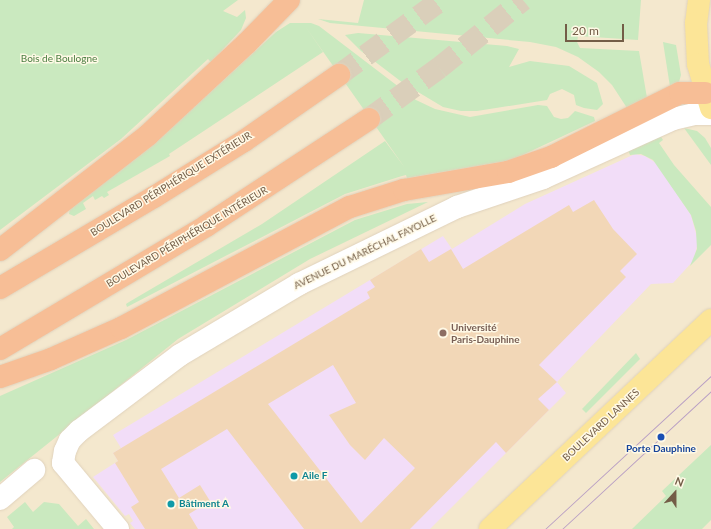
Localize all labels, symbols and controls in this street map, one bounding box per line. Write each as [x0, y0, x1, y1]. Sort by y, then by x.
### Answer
scale bar [567, 16, 626, 42]
text: 20 m [572, 23, 599, 38]
park label: Bois de Boulogne [21, 53, 97, 65]
street label: BOULEVARD PÉRIPHÉRIQUE EXTÉRIEUR [88, 129, 254, 239]
street label: BOULEVARD PÉRIPHÉRIQUE INTÉRIEUR [104, 184, 270, 290]
street label: AVENUE DU MARÉCHAL FAYOLLE [292, 212, 438, 292]
place label: Université Paris-Dauphine [451, 321, 520, 344]
marker: Université Paris-Dauphine [438, 328, 448, 338]
street label: BOULEVARD LANNES [560, 386, 642, 464]
marker: Porte Dauphine [656, 432, 666, 442]
place label: Porte Dauphine [626, 443, 696, 455]
place label: Aile F [302, 470, 327, 482]
marker: Aile F [289, 471, 299, 481]
north arrow [655, 473, 695, 513]
text: N [673, 474, 686, 489]
place label: Bâtiment A [179, 498, 229, 510]
marker: Bâtiment A [166, 499, 176, 509]

